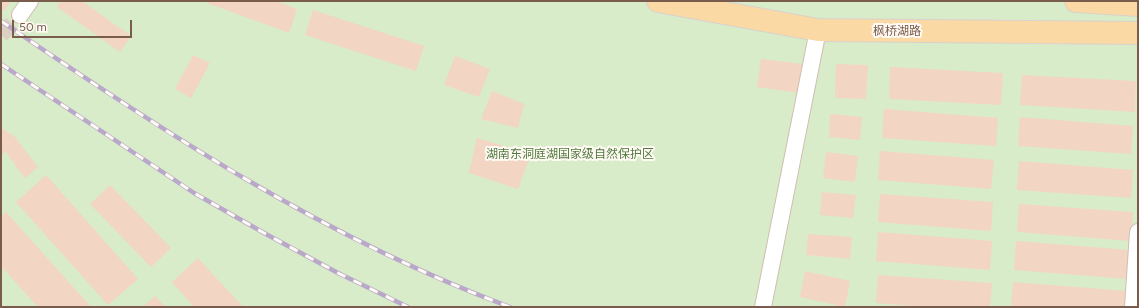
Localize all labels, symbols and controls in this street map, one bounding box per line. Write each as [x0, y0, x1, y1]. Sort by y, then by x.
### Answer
scale bar [14, 12, 134, 38]
text: 50 m [19, 20, 47, 34]
street label: 枫桥湖路 [873, 24, 921, 38]
park label: 湖南东洞庭湖国家级自然保护区 [486, 147, 654, 161]

